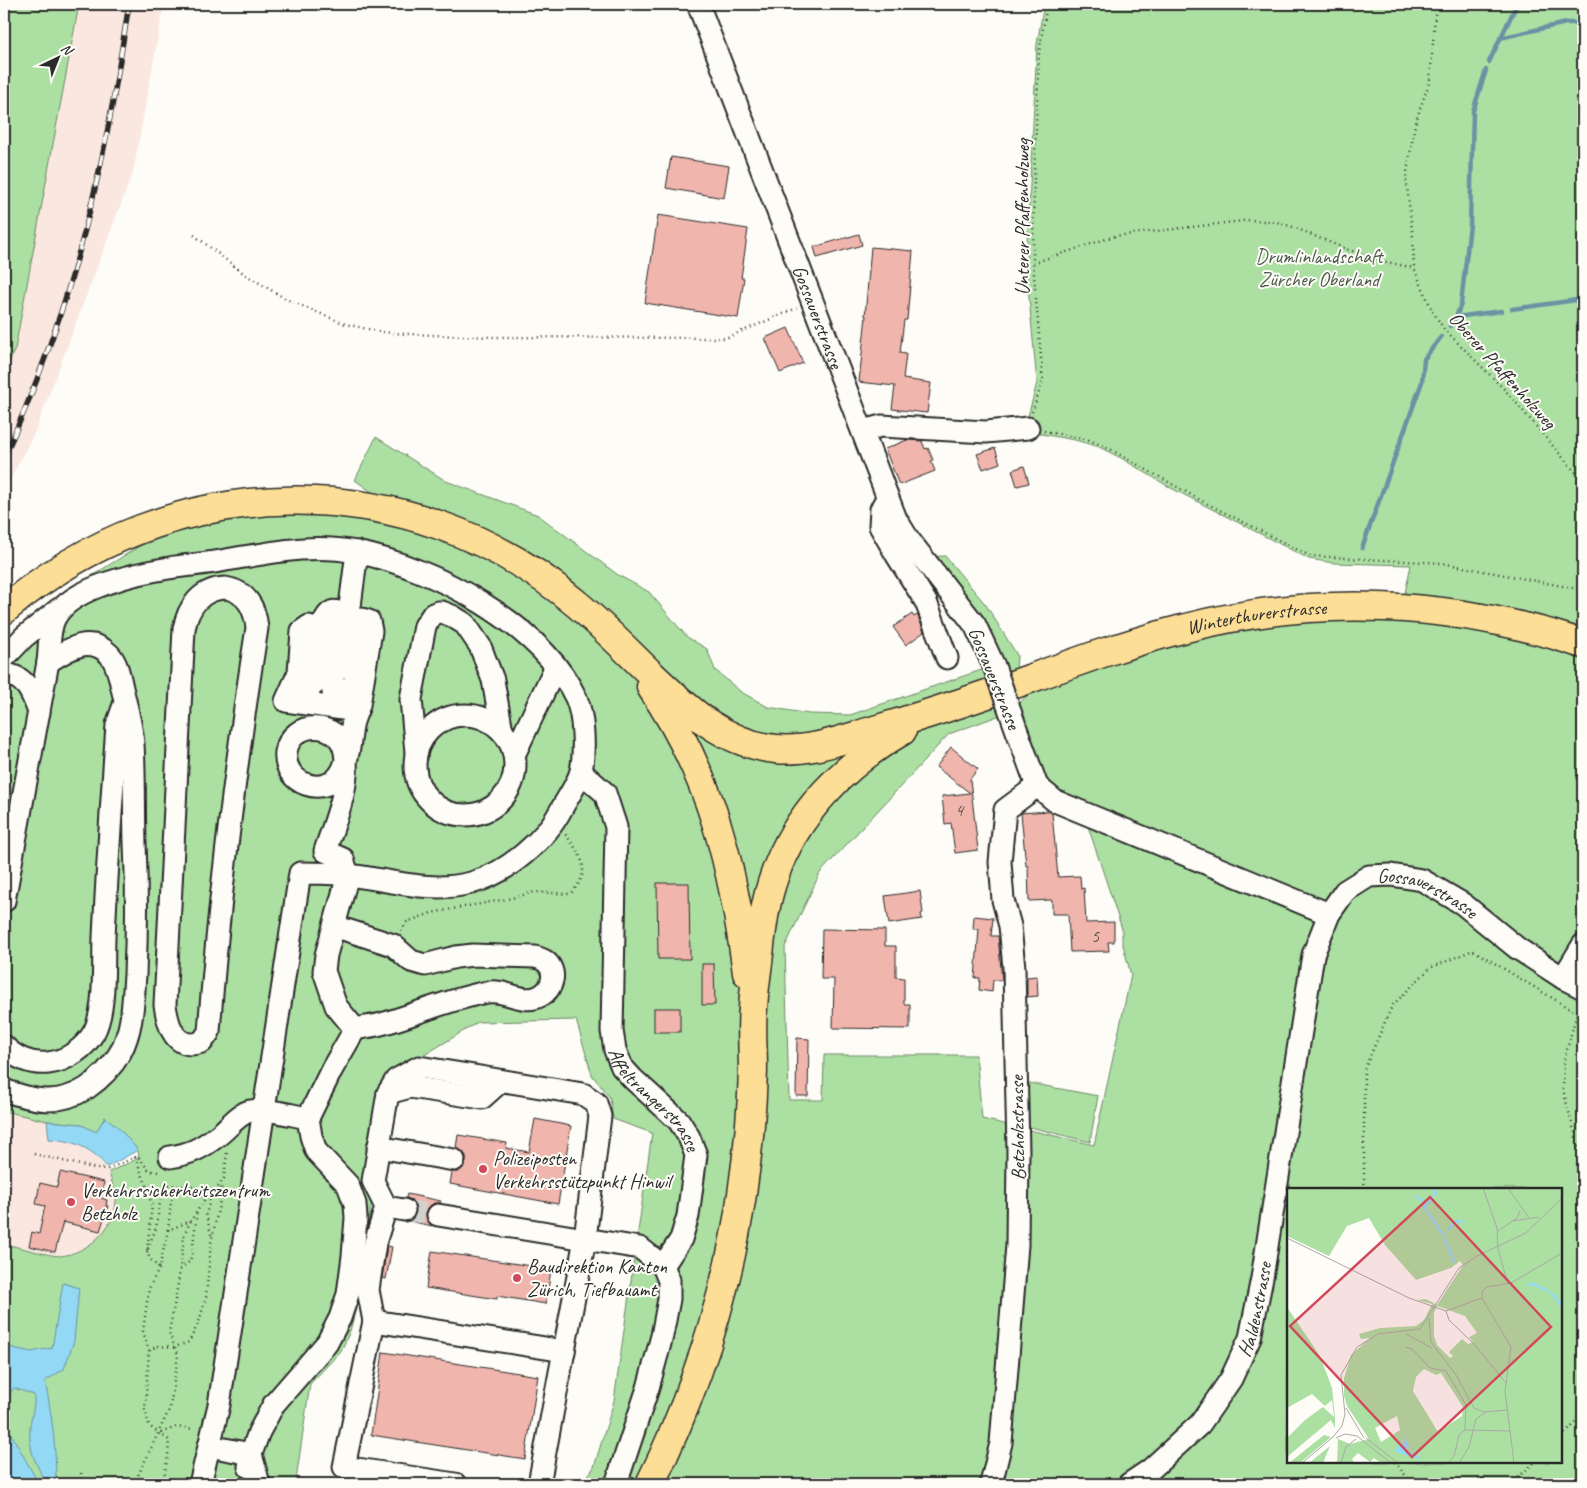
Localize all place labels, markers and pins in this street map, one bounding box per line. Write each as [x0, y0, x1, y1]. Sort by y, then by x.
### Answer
place label: Polizeiposten Verkehrsstützpunkt Hinwil [493, 1146, 674, 1194]
marker: Polizeiposten Verkehrsstützpunkt Hinwil [477, 1163, 489, 1175]
place label: Verkehrssicherheitszentrum Betzholz [81, 1178, 271, 1226]
marker: Verkehrssicherheitszentrum Betzholz [65, 1196, 77, 1208]
place label: Baudirektion Kanton Zürich, Tiefbauamt [527, 1254, 668, 1302]
marker: Baudirektion Kanton Zürich, Tiefbauamt [511, 1272, 523, 1284]

